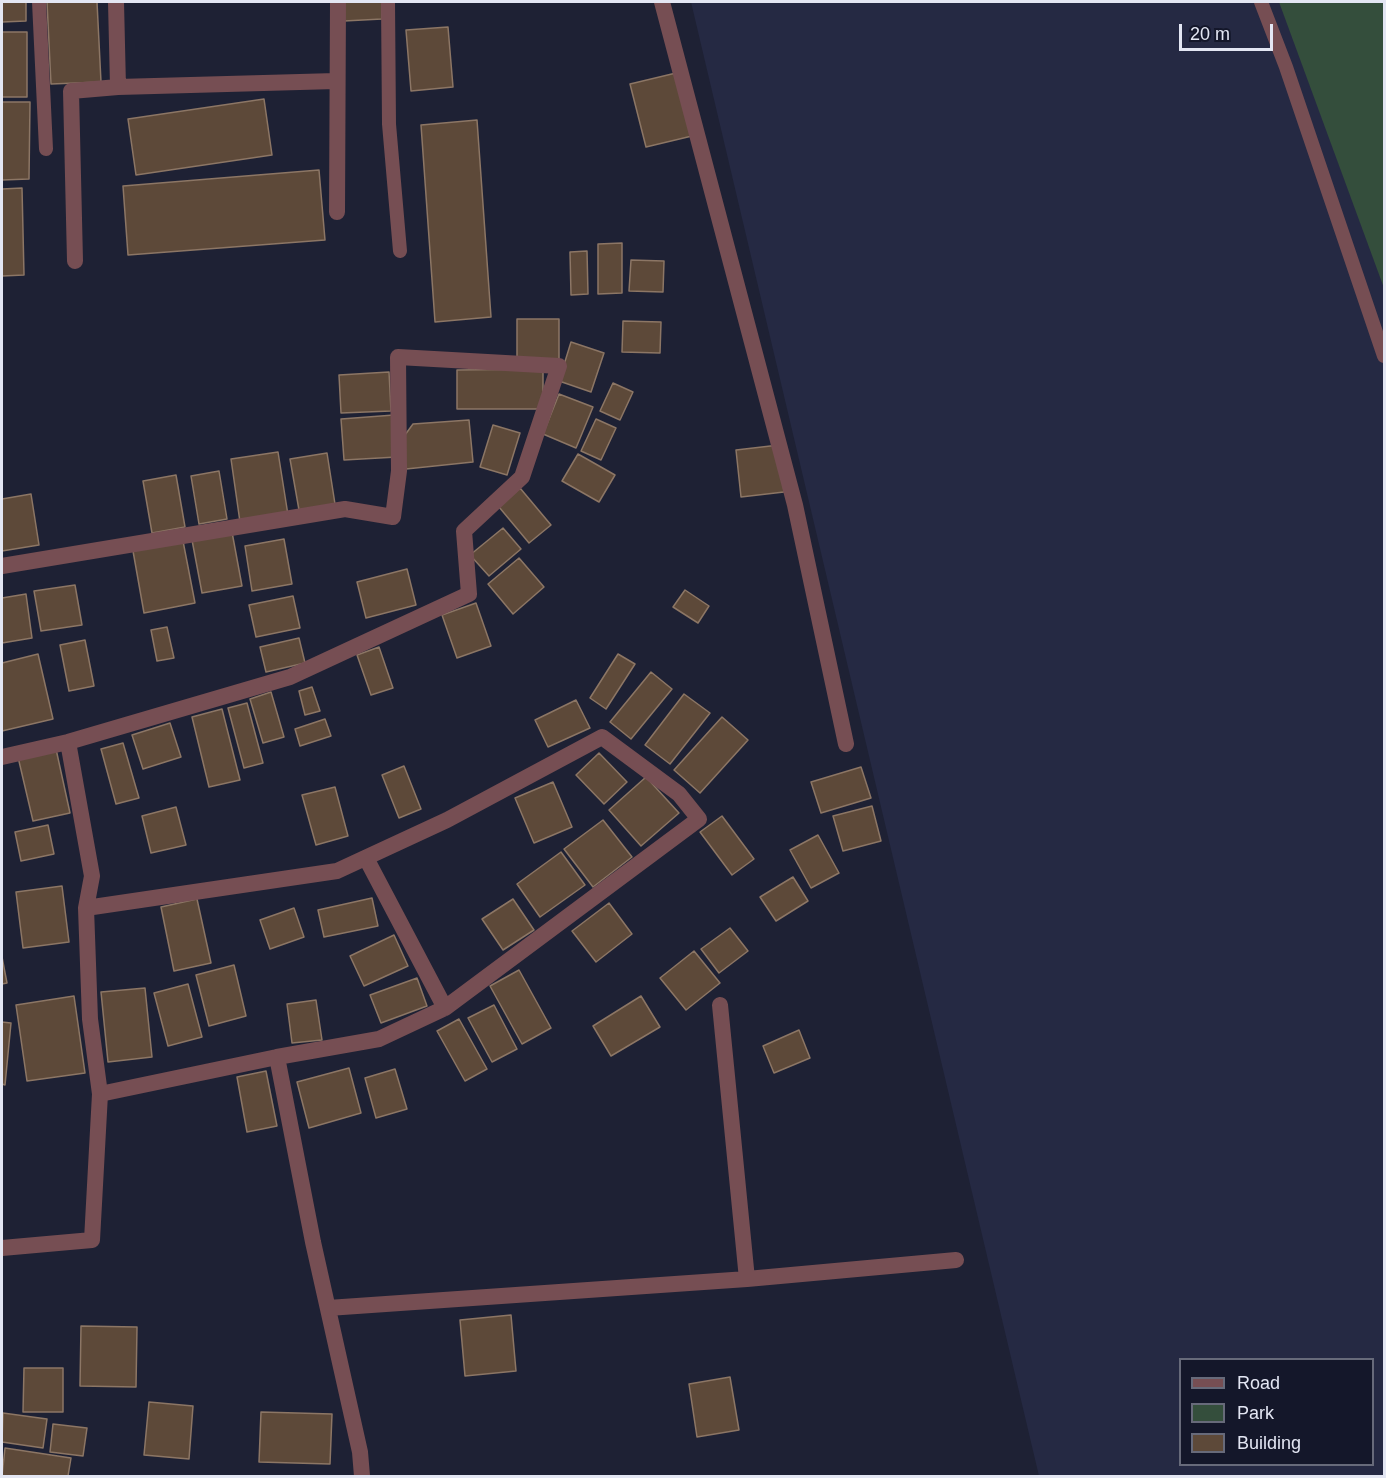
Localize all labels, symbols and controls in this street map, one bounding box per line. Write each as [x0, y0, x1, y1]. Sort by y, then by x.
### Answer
scale bar [1182, 12, 1276, 50]
text: 20 m [1190, 24, 1230, 44]
legend [1179, 1358, 1374, 1466]
text: Road [1237, 1373, 1280, 1393]
text: Park [1237, 1403, 1274, 1423]
text: Building [1237, 1433, 1301, 1453]

